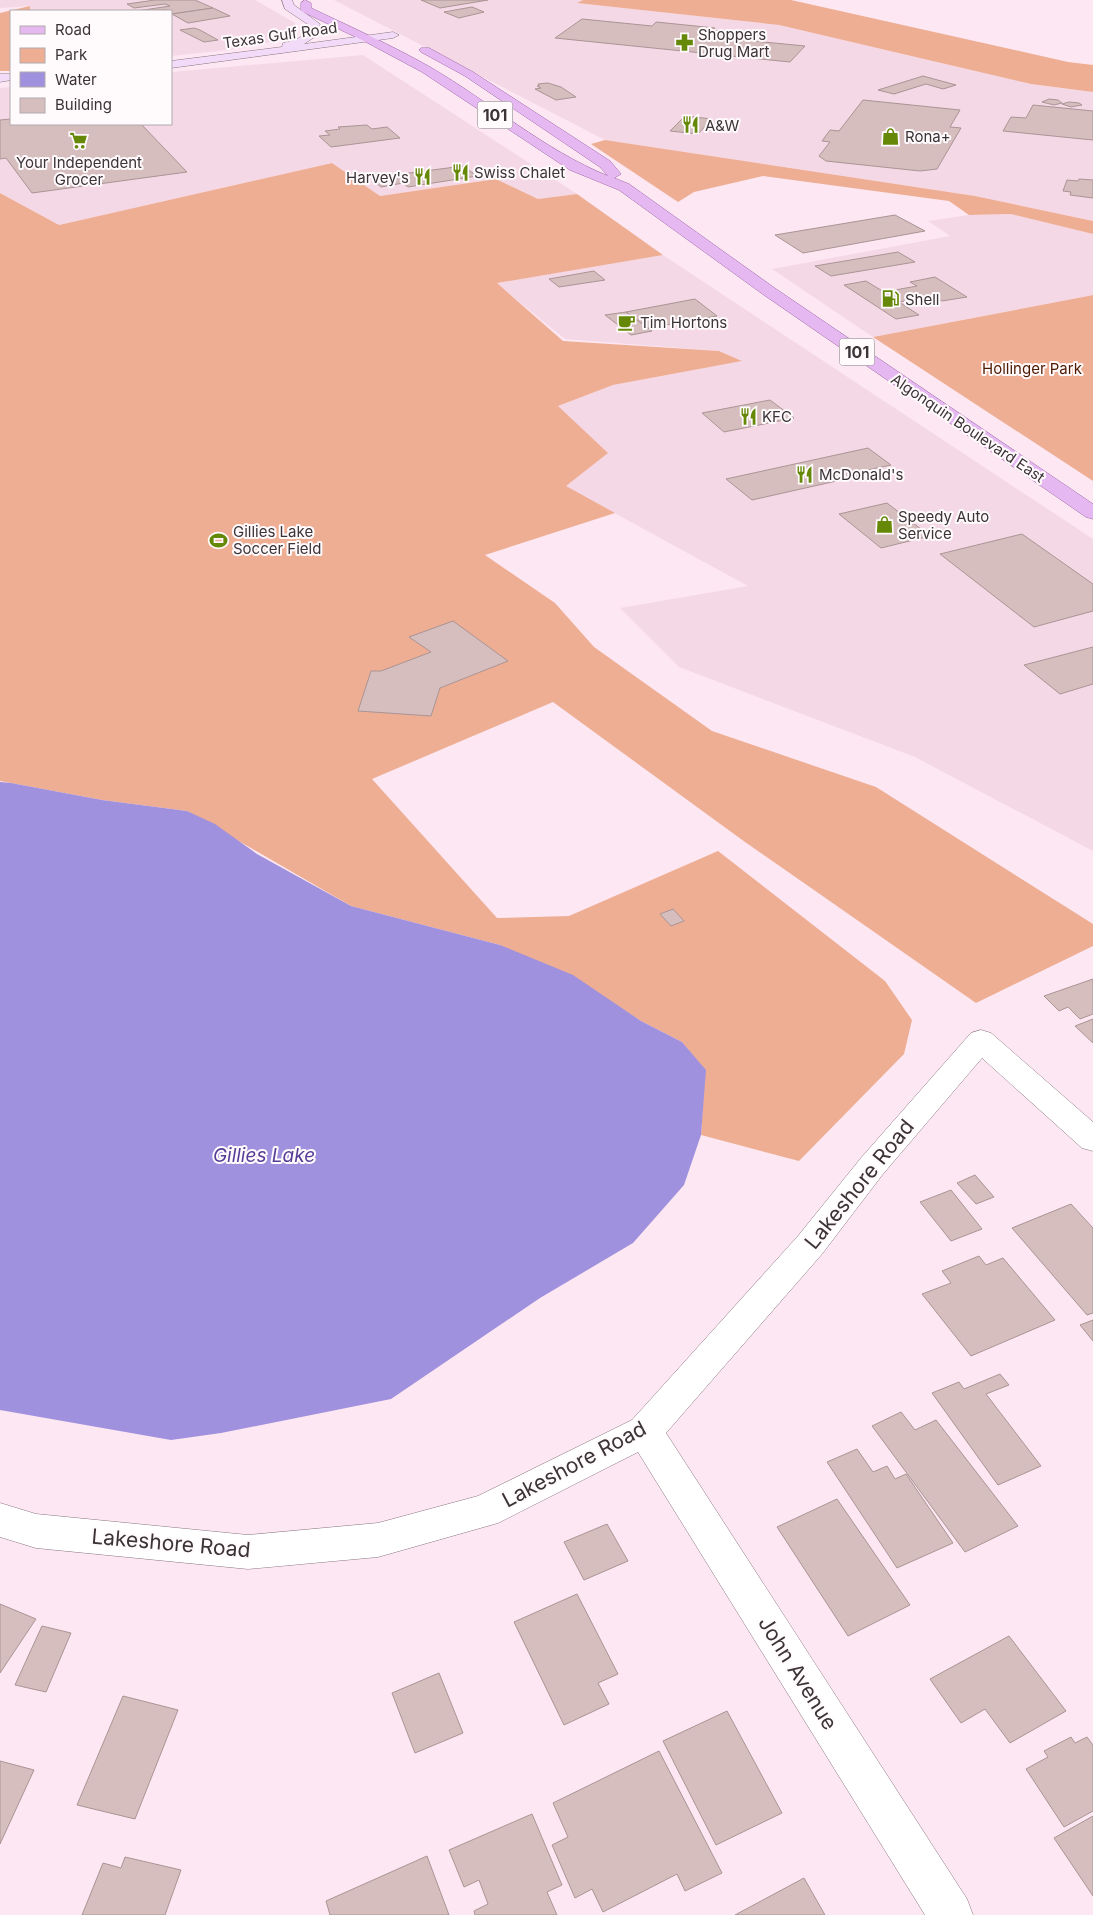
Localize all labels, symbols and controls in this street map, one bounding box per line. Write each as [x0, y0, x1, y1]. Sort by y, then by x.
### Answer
legend [10, 10, 172, 125]
street label: Texas Gulf Road [222, 18, 338, 52]
text: Road [55, 20, 91, 39]
place label: Shoppers Drug Mart [698, 25, 770, 61]
pharmacy icon: Shoppers Drug Mart [674, 33, 694, 53]
text: Park [55, 45, 88, 64]
text: Water [55, 70, 97, 89]
text: Building [55, 95, 112, 114]
road number: 101 [478, 102, 512, 128]
restaurant icon: A&W [681, 115, 701, 135]
place label: A&W [705, 116, 739, 135]
shop icon: Rona+ [881, 126, 901, 146]
place label: Rona+ [905, 127, 951, 146]
supermarket icon: Your Independent Grocer [69, 131, 89, 151]
place label: Your Independent Grocer [16, 153, 142, 189]
restaurant icon: Swiss Chalet [450, 162, 470, 182]
place label: Swiss Chalet [474, 163, 565, 182]
restaurant icon: Harvey's [413, 167, 433, 187]
place label: Harvey's [346, 168, 409, 187]
fuel station icon: Shell [881, 289, 901, 309]
place label: Shell [905, 290, 940, 309]
cafe icon: Tim Hortons [616, 312, 636, 332]
place label: Tim Hortons [640, 313, 727, 332]
road number: 101 [840, 338, 874, 366]
park label: Hollinger Park [982, 359, 1083, 378]
street label: Algonquin Boulevard East [887, 369, 1049, 487]
restaurant icon: KFC [738, 406, 758, 426]
place label: KFC [762, 407, 792, 426]
restaurant icon: McDonald's [795, 464, 815, 484]
place label: McDonald's [819, 465, 904, 484]
place label: Speedy Auto Service [898, 507, 989, 543]
shop icon: Speedy Auto Service [874, 515, 894, 535]
place label: Gillies Lake Soccer Field [233, 522, 321, 558]
sports icon: Gillies Lake Soccer Field [209, 530, 229, 550]
street label: Lakeshore Road [799, 1114, 919, 1254]
water label: Gillies Lake [213, 1144, 315, 1167]
street label: Lakeshore Road [498, 1416, 650, 1512]
street label: Lakeshore Road [91, 1524, 251, 1562]
street label: John Avenue [753, 1612, 843, 1734]

